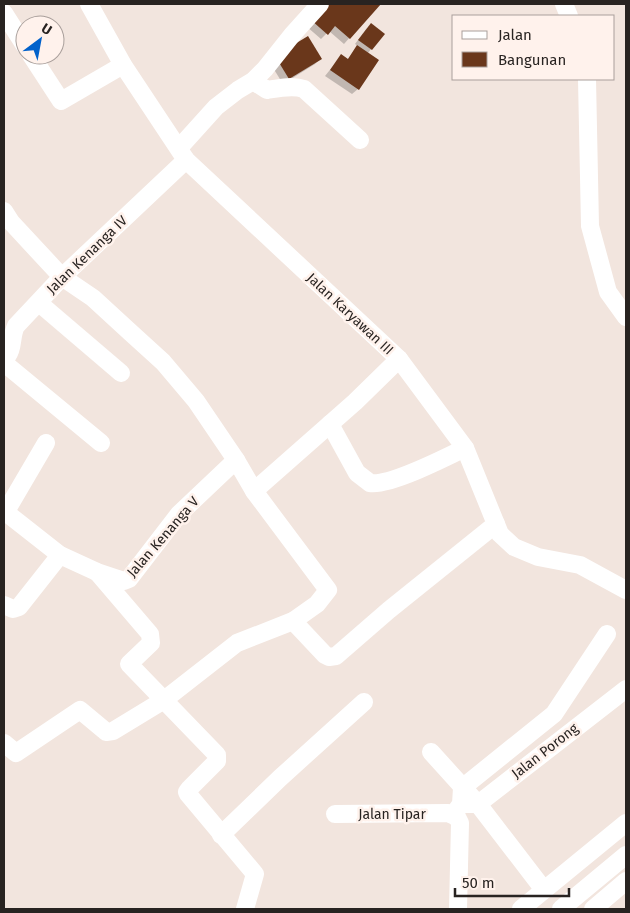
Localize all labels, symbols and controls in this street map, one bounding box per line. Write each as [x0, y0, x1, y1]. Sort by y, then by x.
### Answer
north arrow [15, 15, 65, 65]
legend [452, 15, 615, 80]
text: U [38, 20, 55, 39]
text: Jalan [498, 26, 532, 44]
text: Bangunan [498, 51, 566, 69]
street label: Jalan Kenanga IV [43, 212, 131, 298]
street label: Jalan Karyawan III [303, 269, 397, 359]
street label: Jalan Kenanga V [123, 493, 203, 581]
street label: Jalan Porong [508, 719, 582, 782]
street label: Jalan Tipar [358, 806, 426, 823]
scale bar [455, 866, 569, 898]
text: 50 m [462, 874, 495, 892]

